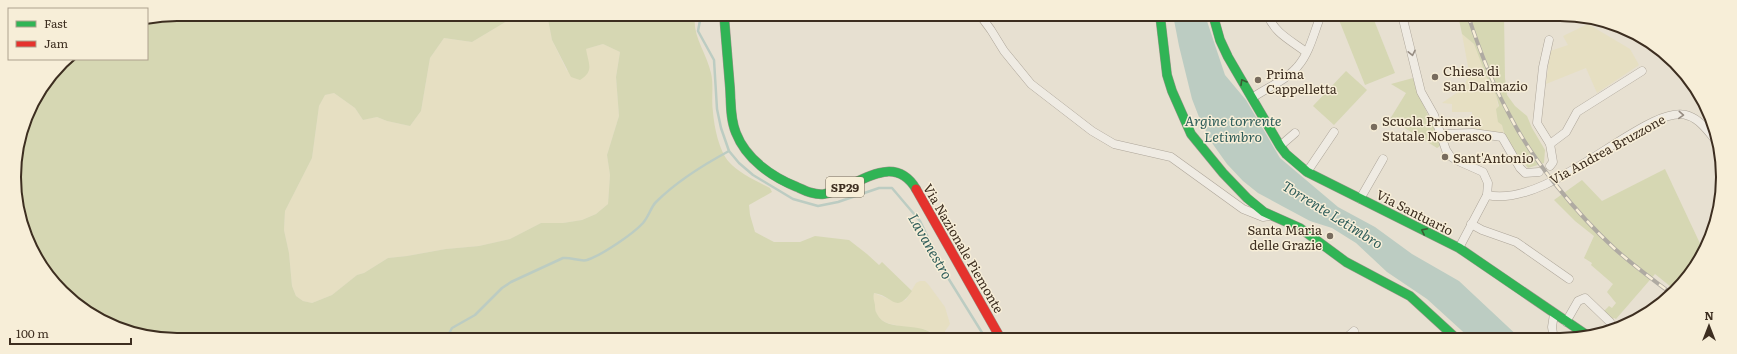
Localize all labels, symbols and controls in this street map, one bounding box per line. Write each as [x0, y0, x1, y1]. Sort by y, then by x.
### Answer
legend [8, 8, 148, 60]
text: Fast [44, 14, 68, 32]
text: Jam [44, 34, 69, 52]
one-way arrow [1407, 50, 1415, 56]
place label: Chiesa di San Dalmazio [1443, 61, 1528, 95]
place label: Prima Cappelletta [1266, 64, 1337, 98]
marker: Chiesa di San Dalmazio [1430, 72, 1440, 82]
marker: Prima Cappelletta [1253, 75, 1263, 85]
one-way arrow [1240, 79, 1247, 86]
street label: Via Andrea Bruzzone [1546, 109, 1669, 189]
water label: Argine torrente Letimbro [1184, 110, 1282, 146]
one-way arrow [1678, 110, 1684, 119]
place label: Scuola Primaria Statale Noberasco [1382, 111, 1492, 145]
marker: Scuola Primaria Statale Noberasco [1369, 122, 1379, 132]
place label: Sant'Antonio [1453, 148, 1534, 167]
marker: Sant'Antonio [1440, 152, 1450, 162]
water label: Torrente Letimbro [1279, 175, 1387, 253]
road number: SP29 [826, 177, 864, 197]
street label: Via Nazionale Piemonte [919, 180, 1009, 317]
street label: Via Santuario [1373, 184, 1457, 240]
water label: Lavanestro [904, 210, 958, 282]
place label: Santa Maria delle Grazie [1247, 220, 1322, 254]
one-way arrow [1420, 228, 1428, 235]
marker: Santa Maria delle Grazie [1325, 231, 1335, 241]
north arrow [1689, 306, 1729, 346]
text: N [1704, 307, 1714, 323]
scale bar [10, 320, 131, 346]
text: 100 m [16, 324, 49, 342]

